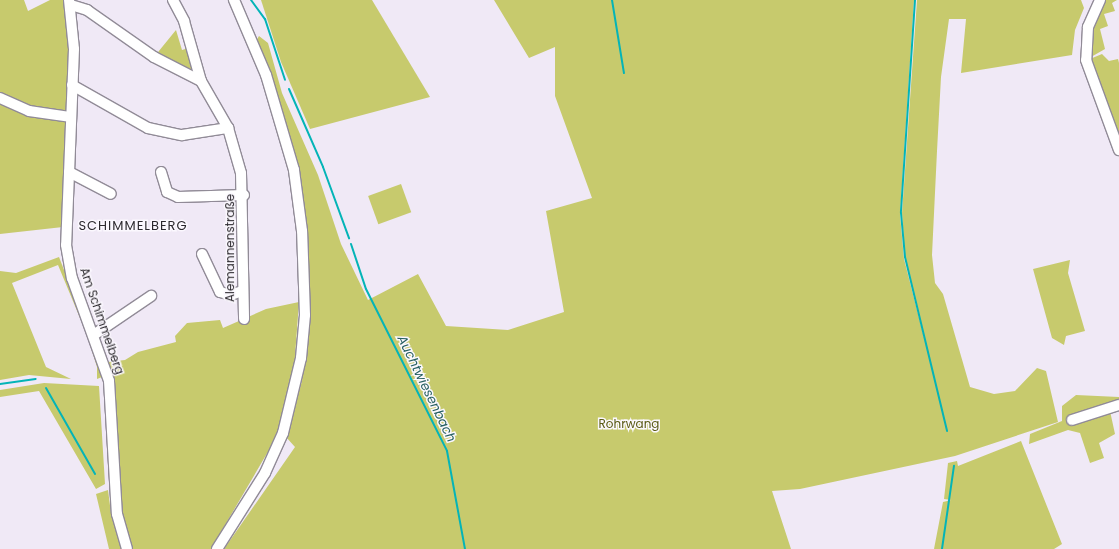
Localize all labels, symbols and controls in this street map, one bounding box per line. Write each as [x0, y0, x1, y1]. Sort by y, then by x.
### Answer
street label: Alemannenstraße [223, 194, 237, 302]
district label: SCHIMMELBERG [78, 218, 188, 234]
street label: Am Schimmelberg [77, 266, 127, 376]
water label: Auchtwiesenbach [393, 333, 459, 445]
park label: Rohrwang [599, 417, 659, 431]

